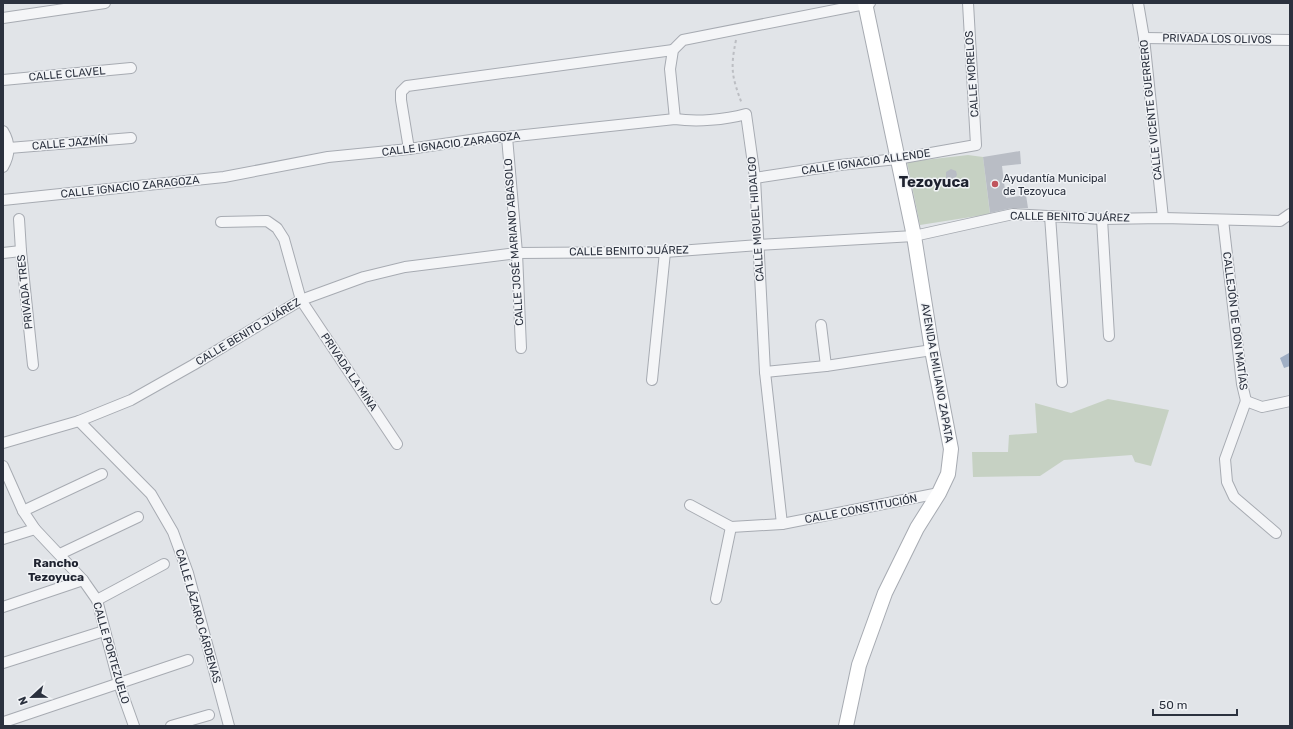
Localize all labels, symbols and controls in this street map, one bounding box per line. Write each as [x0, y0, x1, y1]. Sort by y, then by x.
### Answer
street label: CALLE MORELOS [962, 30, 982, 118]
street label: PRIVADA LOS OLIVOS [1162, 32, 1272, 46]
street label: CALLE VICENTE GUERRERO [1137, 39, 1165, 181]
street label: CALLE CLAVEL [28, 64, 106, 84]
street label: CALLE IGNACIO ZARAGOZA [381, 129, 522, 159]
street label: CALLE JAZMÍN [31, 133, 109, 153]
street label: CALLE IGNACIO ALLENDE [801, 146, 932, 177]
street label: CALLE MIGUEL HIDALGO [745, 156, 767, 282]
street label: CALLE JOSÉ MARIANO ABASOLO [502, 158, 526, 326]
place label: Ayudantía Municipal de Tezoyuca [1003, 172, 1106, 198]
street label: CALLE IGNACIO ZARAGOZA [60, 173, 201, 201]
district label: Tezoyuca [899, 173, 969, 191]
marker: Ayudantía Municipal de Tezoyuca [990, 179, 1000, 189]
street label: CALLE BENITO JUÁREZ [1010, 209, 1130, 225]
street label: CALLE BENITO JUÁREZ [569, 243, 689, 259]
street label: CALLEJÓN DE DON MATÍAS [1220, 251, 1250, 391]
street label: PRIVADA TRES [15, 254, 35, 330]
street label: CALLE BENITO JUÁREZ [193, 295, 303, 368]
street label: AVENIDA EMILIANO ZAPATA [918, 302, 956, 444]
street label: PRIVADA LA MINA [318, 331, 380, 414]
street label: CALLE CONSTITUCIÓN [804, 492, 918, 526]
street label: CALLE LÁZARO CÁRDENAS [173, 547, 223, 685]
district label: Rancho Tezoyuca [28, 556, 84, 584]
street label: CALLE PORTEZUELO [90, 600, 132, 706]
north arrow [12, 677, 52, 717]
scale bar [1153, 691, 1237, 717]
text: N [16, 694, 31, 707]
text: 50 m [1159, 698, 1187, 712]

